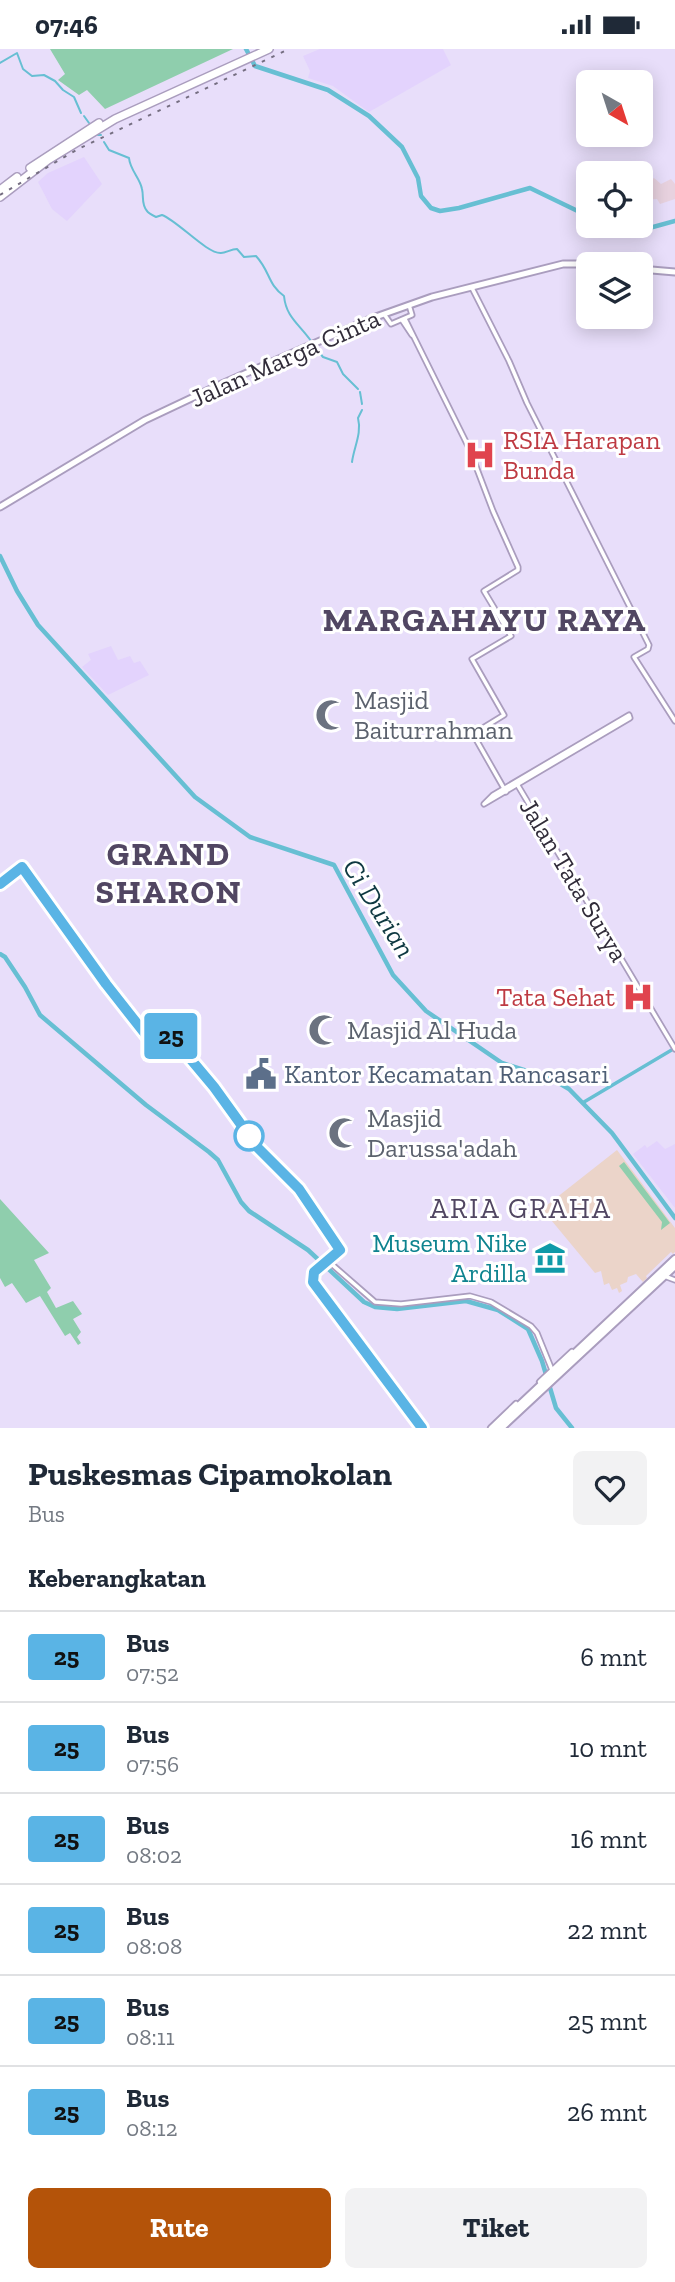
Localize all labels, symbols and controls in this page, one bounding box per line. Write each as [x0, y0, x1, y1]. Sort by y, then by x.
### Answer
text: 07:46 [35, 9, 98, 41]
north arrow [576, 70, 653, 147]
map controls [576, 70, 653, 329]
button: locate [576, 161, 653, 238]
button: layers [576, 252, 653, 329]
street label: Jalan Marga Cinta [185, 302, 385, 414]
place label: RSIA Harapan Bunda [503, 424, 660, 486]
hospital icon: RSIA Harapan Bunda [463, 438, 497, 472]
district label: MARGAHAYU RAYA [323, 600, 647, 639]
place label: Masjid Baiturrahman [354, 684, 513, 746]
mosque icon: Masjid Baiturrahman [314, 698, 348, 732]
street label: Jalan Tata Surya [513, 793, 636, 968]
district label: GRAND SHARON [95, 834, 243, 911]
water label: Ci Durian [336, 852, 422, 964]
hospital icon: Tata Sehat [621, 980, 655, 1014]
place label: Tata Sehat [496, 981, 615, 1013]
line badge: 25 [140, 1013, 202, 1059]
mosque icon: Masjid Al Huda [307, 1013, 341, 1047]
place label: Masjid Al Huda [347, 1014, 517, 1046]
text: 25 [158, 1021, 184, 1050]
public building icon: Kantor Kecamatan Rancasari [244, 1057, 278, 1091]
place label: Kantor Kecamatan Rancasari [284, 1058, 609, 1090]
place label: Masjid Darussa'adah [367, 1102, 518, 1164]
mosque icon: Masjid Darussa'adah [327, 1116, 361, 1150]
unlabelled marker [234, 1121, 264, 1151]
district label: ARIA GRAHA [430, 1192, 612, 1225]
place label: Museum Nike Ardilla [372, 1227, 527, 1289]
museum icon: Museum Nike Ardilla [533, 1241, 567, 1275]
button: heart [573, 1451, 647, 1525]
text: Puskesmas Cipamokolan [28, 1454, 392, 1493]
text: Bus [28, 1500, 65, 1528]
text: Keberangkatan [28, 1562, 206, 1594]
text: Bus [126, 1627, 169, 1659]
text: 6 mnt [580, 1641, 647, 1673]
text: 25 [54, 1642, 79, 1671]
text: 07:52 [126, 1659, 179, 1687]
text: Bus [126, 1718, 169, 1750]
text: 10 mnt [569, 1732, 647, 1764]
text: 25 [54, 1733, 79, 1762]
text: 07:56 [126, 1750, 179, 1778]
text: Bus [126, 1809, 169, 1841]
text: 16 mnt [570, 1823, 647, 1855]
text: 25 [54, 1824, 79, 1853]
text: 08:02 [126, 1841, 182, 1869]
text: Bus [126, 1900, 169, 1932]
text: 22 mnt [567, 1914, 647, 1946]
text: 25 [54, 1915, 79, 1944]
text: 08:08 [126, 1932, 182, 1960]
text: Bus [126, 1991, 169, 2023]
text: 25 mnt [567, 2005, 647, 2037]
text: 25 [54, 2006, 79, 2035]
text: 08:11 [126, 2023, 174, 2051]
text: Bus [126, 2082, 169, 2114]
text: 26 mnt [567, 2096, 647, 2128]
text: 25 [54, 2097, 79, 2126]
text: 08:12 [126, 2114, 177, 2142]
button: Rute [28, 2188, 331, 2268]
button: Tiket [345, 2188, 647, 2268]

